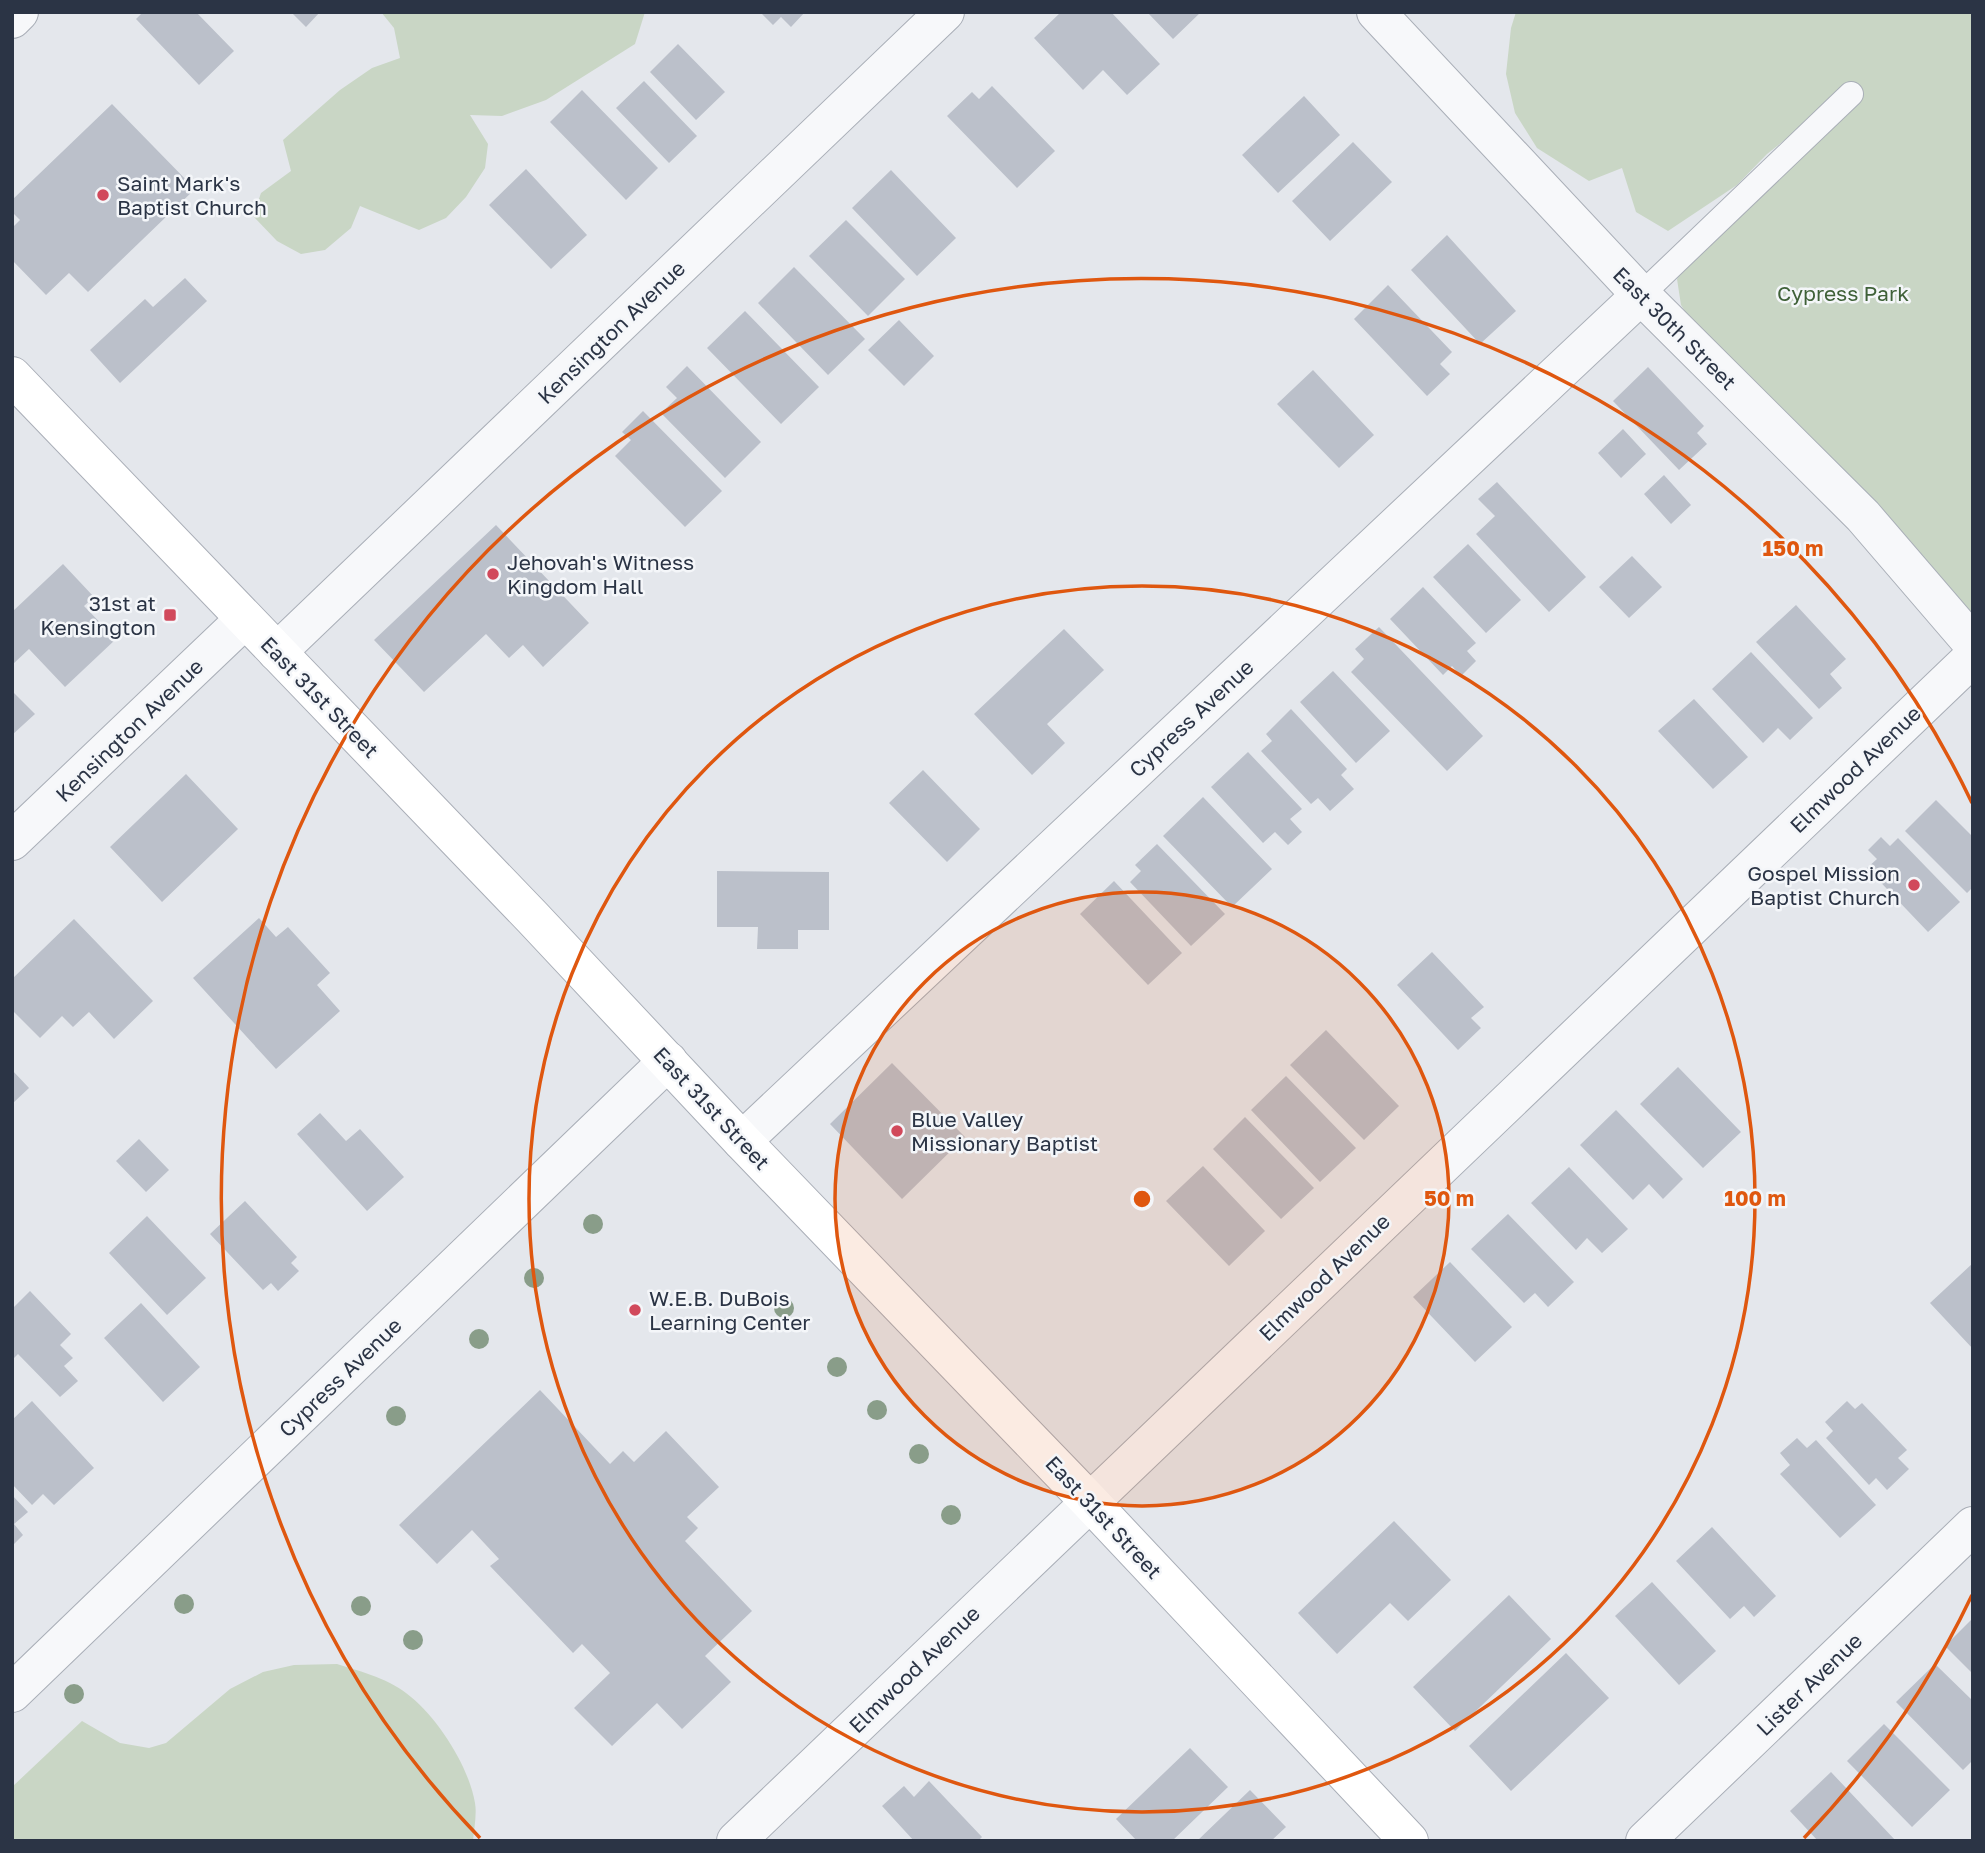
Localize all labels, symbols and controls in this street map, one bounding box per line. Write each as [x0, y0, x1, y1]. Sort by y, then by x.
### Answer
place label: Saint Mark's Baptist Church [117, 170, 267, 220]
marker: Saint Mark's Baptist Church [95, 187, 111, 203]
street label: Kensington Avenue [532, 255, 690, 409]
street label: East 30th Street [1608, 261, 1742, 395]
park label: Cypress Park [1777, 280, 1909, 306]
text: 150 m [1763, 535, 1823, 561]
place label: Jehovah's Witness Kingdom Hall [507, 549, 694, 599]
marker: Jehovah's Witness Kingdom Hall [485, 566, 501, 582]
place label: 31st at Kensington [40, 590, 156, 640]
marker: 31st at Kensington [162, 607, 178, 623]
street label: East 31st Street [256, 631, 384, 763]
street label: Kensington Avenue [50, 653, 208, 807]
street label: Cypress Avenue [1123, 654, 1259, 782]
street label: Elmwood Avenue [1784, 700, 1926, 838]
place label: Gospel Mission Baptist Church [1747, 860, 1900, 910]
marker: Gospel Mission Baptist Church [1906, 877, 1922, 893]
street label: East 31st Street [648, 1041, 776, 1175]
place label: Blue Valley Missionary Baptist [911, 1106, 1098, 1156]
marker: Blue Valley Missionary Baptist [889, 1123, 905, 1139]
text: 50 m [1424, 1185, 1474, 1211]
text: 100 m [1724, 1185, 1786, 1211]
centre of rings [1130, 1187, 1154, 1211]
street label: Elmwood Avenue [1253, 1208, 1395, 1346]
place label: W.E.B. DuBois Learning Center [649, 1285, 811, 1335]
marker: W.E.B. DuBois Learning Center [627, 1302, 643, 1318]
street label: Cypress Avenue [273, 1312, 407, 1442]
street label: East 31st Street [1040, 1450, 1168, 1584]
street label: Elmwood Avenue [843, 1600, 985, 1738]
street label: Lister Avenue [1751, 1627, 1867, 1741]

